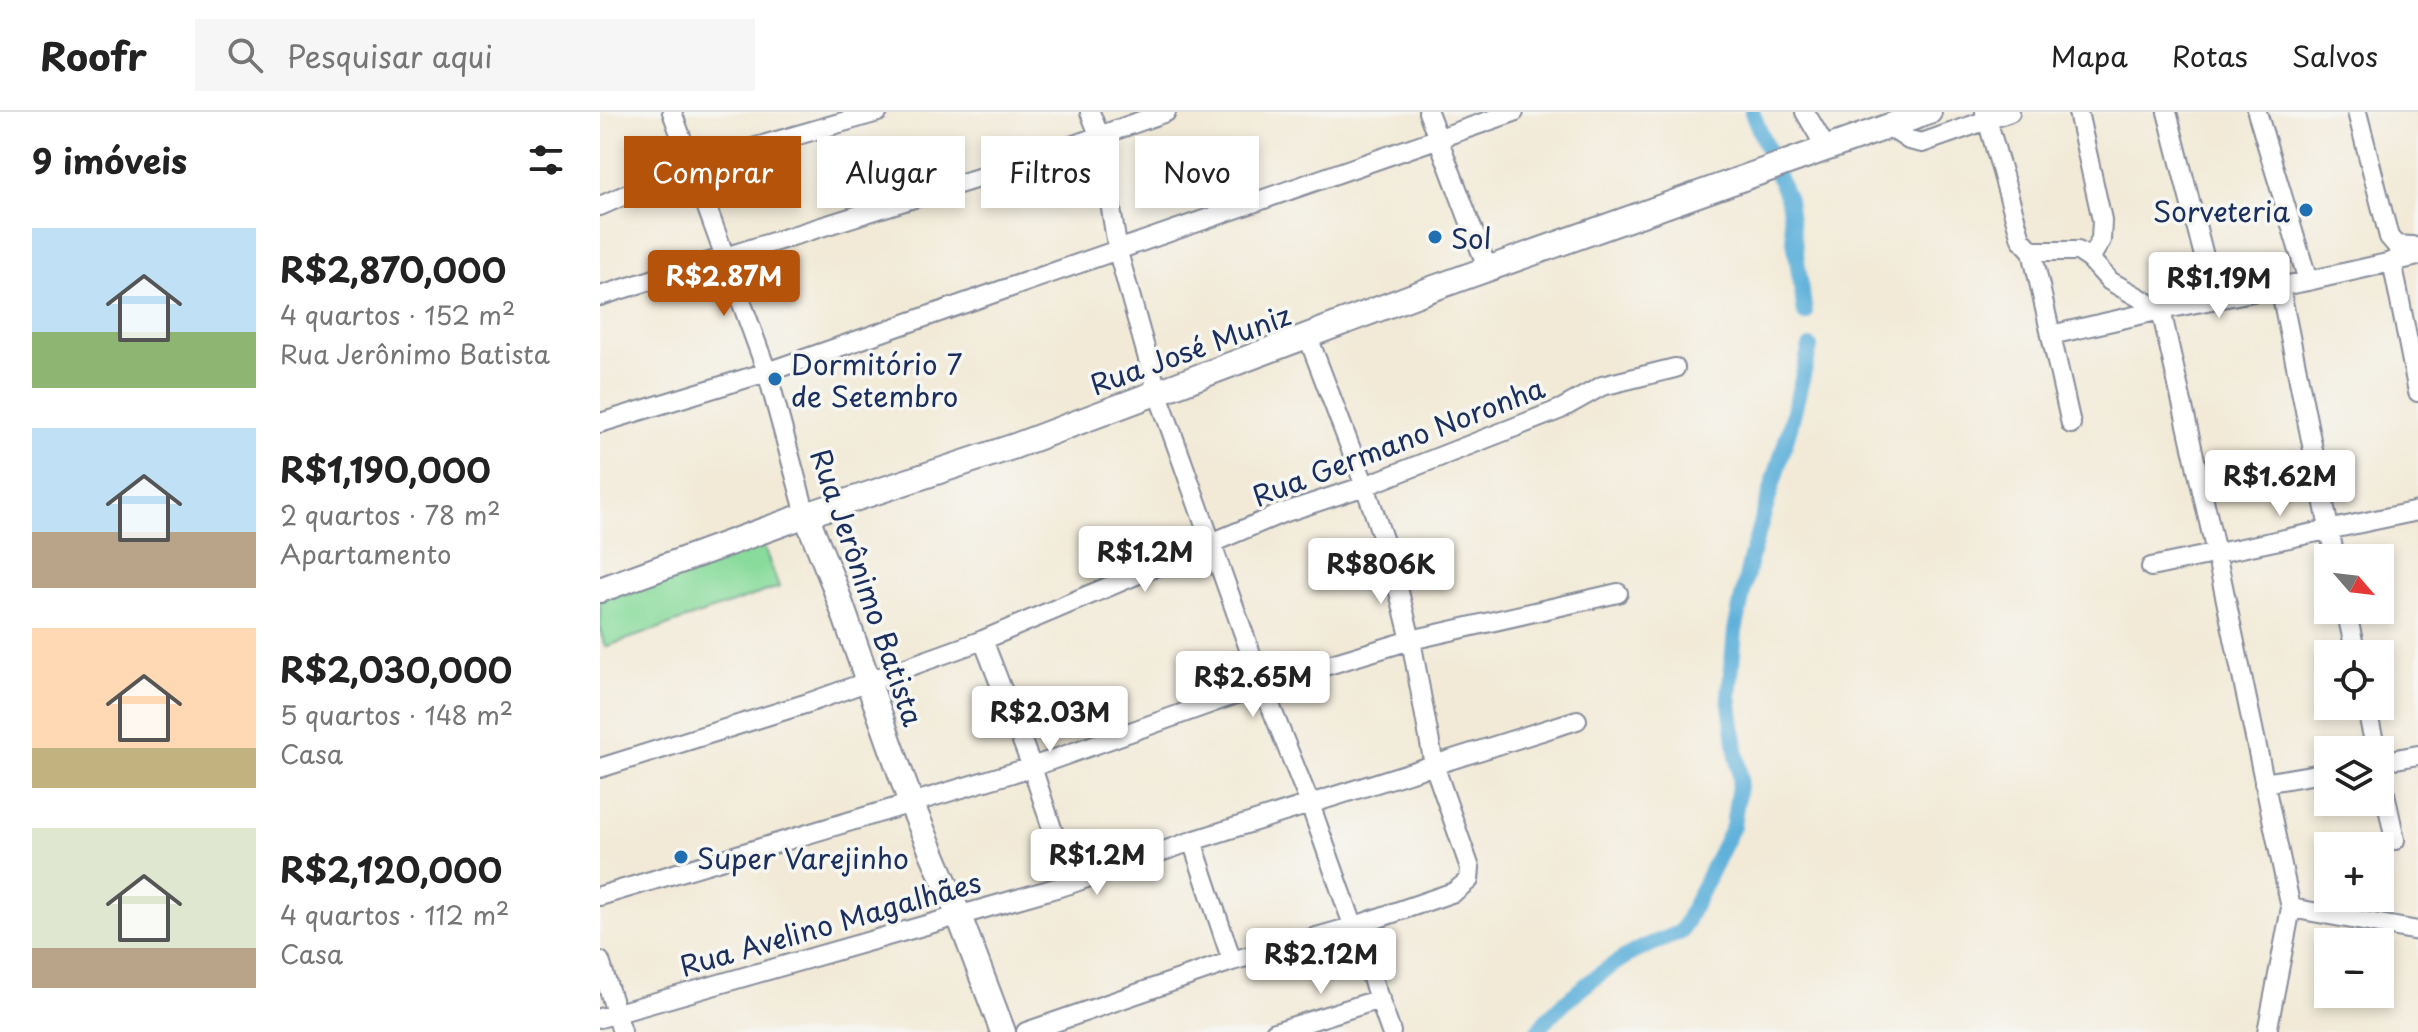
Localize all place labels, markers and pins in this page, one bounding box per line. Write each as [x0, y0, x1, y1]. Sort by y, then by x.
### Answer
place label: Sorveteria [2153, 189, 2290, 232]
marker: Sorveteria [2297, 201, 2315, 219]
place label: Sol [1451, 216, 1492, 259]
marker: Sol [1426, 228, 1444, 246]
pin: R$2.87M [650, 250, 798, 318]
pin: R$1.19M [2145, 252, 2293, 320]
place label: Dormitório 7 de Setembro [791, 342, 963, 417]
marker: Dormitório 7 de Setembro [766, 370, 784, 388]
pin: R$1.62M [2206, 450, 2354, 518]
pin: R$1.2M [1080, 526, 1210, 594]
pin: R$806K [1316, 538, 1446, 606]
pin: R$2.65M [1179, 651, 1327, 719]
pin: R$2.03M [976, 686, 1124, 754]
pin: R$1.2M [1032, 829, 1162, 897]
place label: Super Varejinho [697, 836, 909, 879]
marker: Super Varejinho [672, 848, 690, 866]
pin: R$2.12M [1247, 928, 1395, 996]

